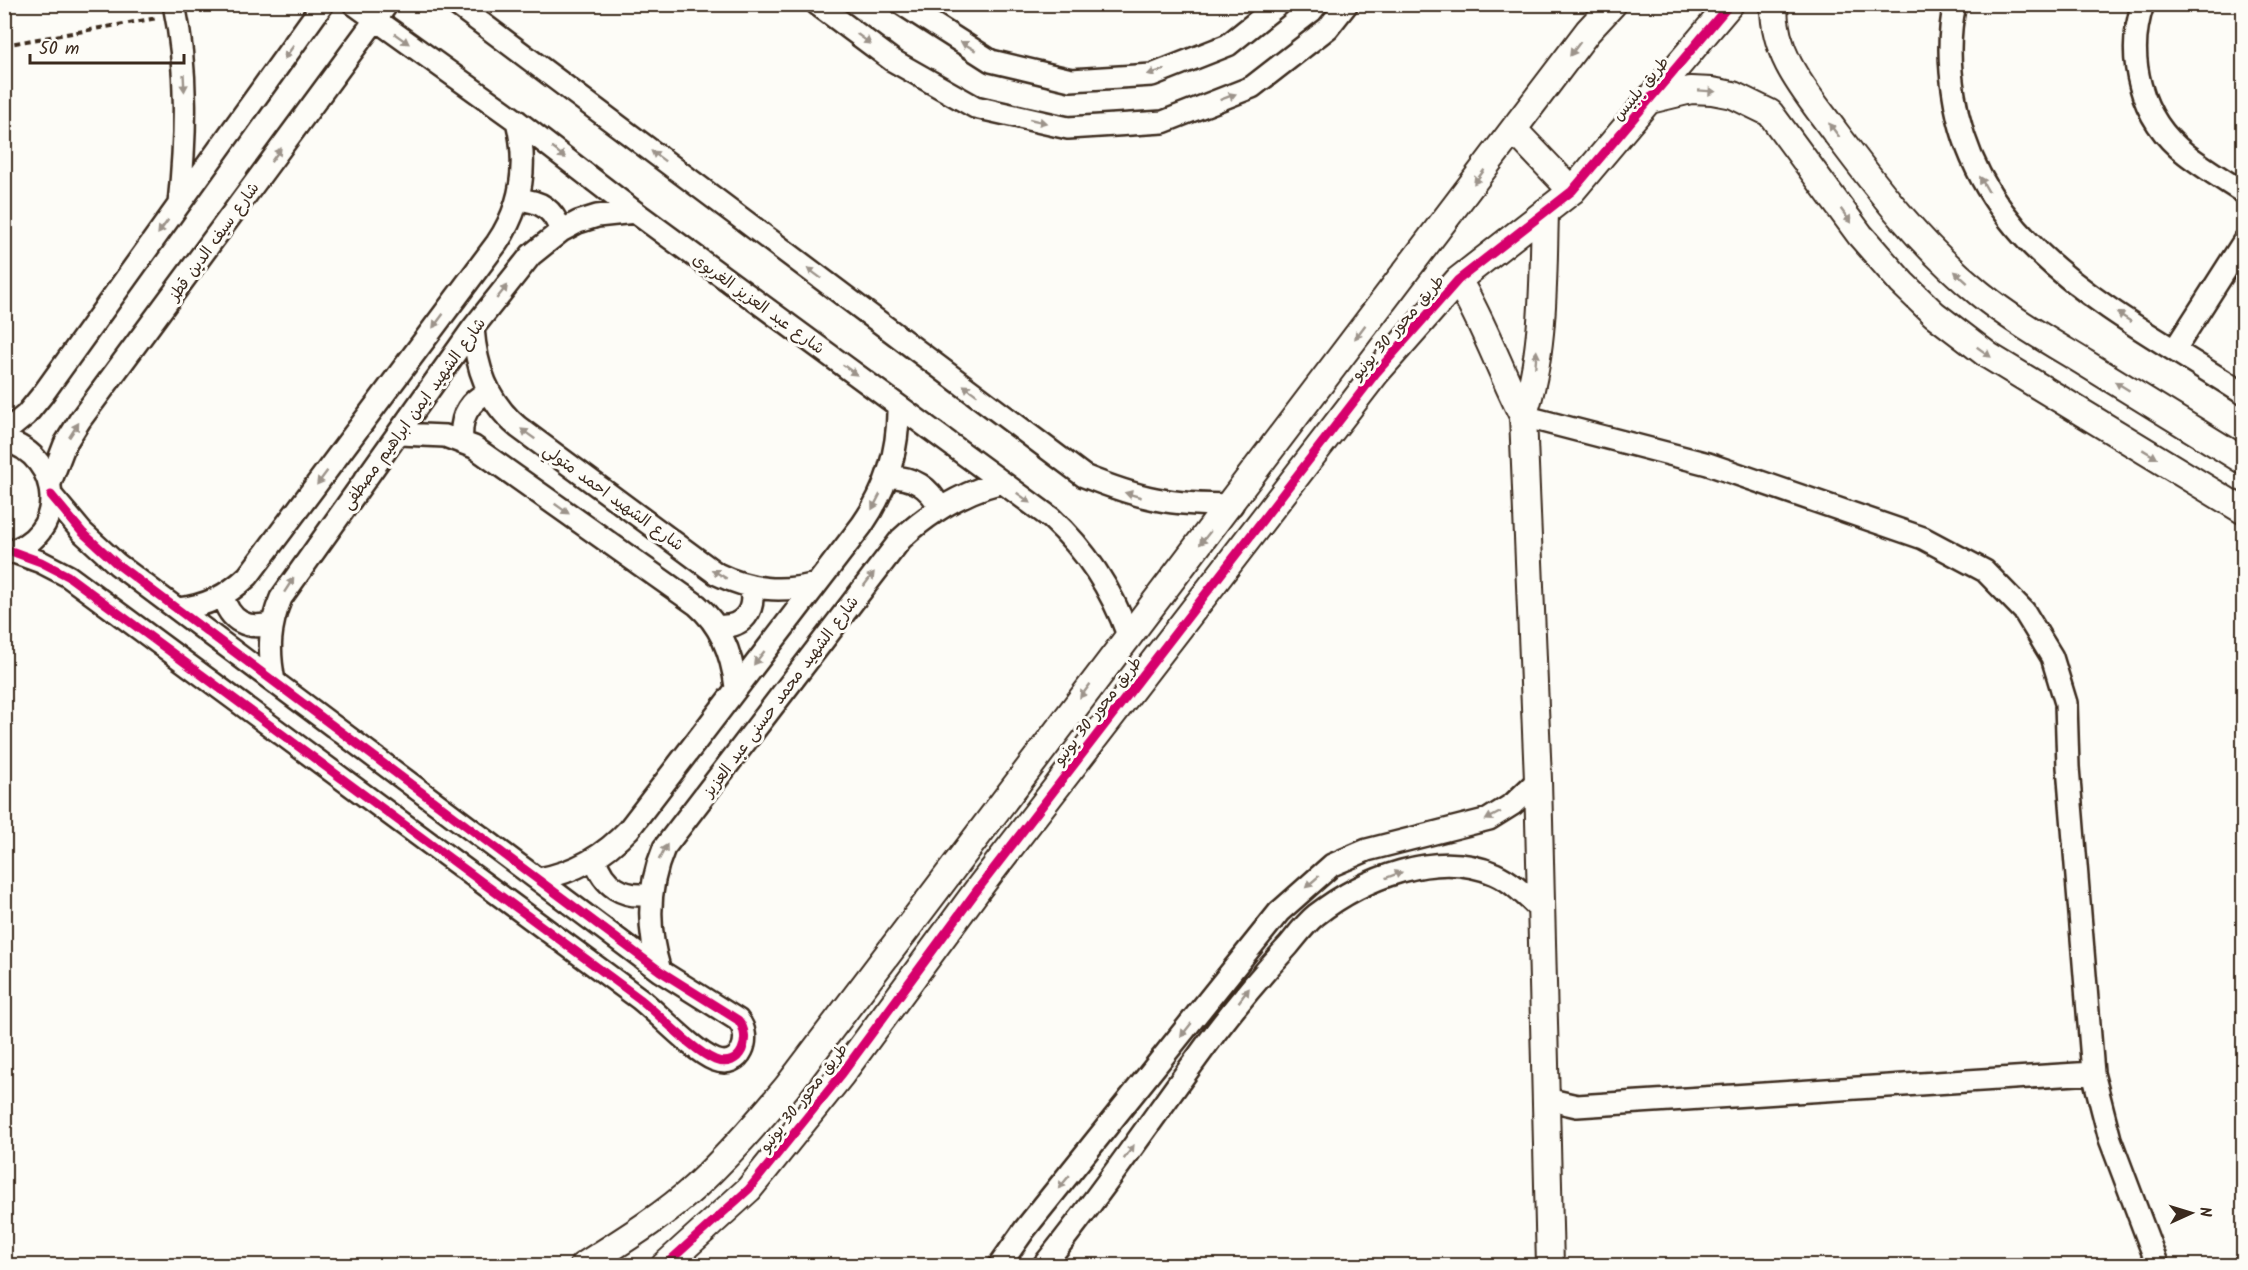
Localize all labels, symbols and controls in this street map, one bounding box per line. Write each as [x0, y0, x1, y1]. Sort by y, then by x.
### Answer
scale bar [30, 27, 184, 65]
one-way arrow [393, 33, 409, 45]
one-way arrow [857, 33, 872, 45]
text: 50 m [39, 35, 79, 64]
one-way arrow [1569, 40, 1581, 56]
one-way arrow [960, 41, 976, 52]
one-way arrow [284, 44, 295, 60]
street label: طريق بلبيس [1607, 51, 1676, 127]
one-way arrow [1147, 68, 1165, 77]
one-way arrow [179, 74, 188, 93]
one-way arrow [1698, 86, 1717, 96]
one-way arrow [1219, 91, 1237, 101]
one-way arrow [1029, 117, 1048, 127]
one-way arrow [1828, 122, 1840, 138]
one-way arrow [270, 147, 282, 163]
one-way arrow [552, 147, 567, 159]
one-way arrow [650, 150, 666, 162]
one-way arrow [1473, 169, 1485, 184]
one-way arrow [1979, 176, 1989, 193]
street label: شارع سيف الدين قطز [161, 177, 266, 308]
one-way arrow [1839, 208, 1851, 223]
one-way arrow [157, 219, 169, 235]
street label: شارع عبد العزيز الغربوى [687, 248, 830, 361]
one-way arrow [806, 267, 822, 279]
street label: طريق محور 30 يونيو [1345, 270, 1451, 387]
one-way arrow [1954, 271, 1969, 284]
one-way arrow [496, 284, 509, 300]
one-way arrow [2116, 311, 2132, 322]
street label: شارع الشهيد ايمن ابراهيم مصطفى [336, 313, 493, 515]
one-way arrow [433, 314, 445, 329]
one-way arrow [1355, 324, 1367, 339]
one-way arrow [1975, 346, 1991, 358]
one-way arrow [1531, 350, 1541, 369]
one-way arrow [843, 364, 858, 376]
one-way arrow [2114, 381, 2130, 392]
one-way arrow [962, 385, 977, 397]
one-way arrow [68, 422, 79, 438]
one-way arrow [520, 428, 536, 440]
street label: شارع الشهيد احمد متولي [537, 439, 689, 559]
one-way arrow [2142, 449, 2159, 459]
one-way arrow [316, 470, 328, 485]
one-way arrow [1124, 489, 1142, 499]
one-way arrow [1016, 492, 1032, 504]
one-way arrow [871, 494, 881, 511]
one-way arrow [554, 503, 570, 515]
one-way arrow [1199, 530, 1212, 546]
one-way arrow [711, 568, 727, 579]
one-way arrow [862, 572, 874, 587]
one-way arrow [283, 577, 294, 593]
street label: شارع الشهيد محمد حسنى عبد العزيز [696, 591, 865, 804]
one-way arrow [752, 650, 765, 666]
street label: طريق محور 30 يونيو [1047, 651, 1149, 771]
one-way arrow [1079, 683, 1091, 699]
one-way arrow [1484, 811, 1501, 821]
one-way arrow [658, 844, 668, 861]
one-way arrow [1385, 869, 1403, 879]
one-way arrow [1305, 875, 1320, 888]
one-way arrow [1238, 987, 1250, 1002]
one-way arrow [1180, 1022, 1193, 1038]
street label: طريق محور 30 يونيو [753, 1038, 855, 1158]
one-way arrow [1123, 1144, 1135, 1160]
one-way arrow [1058, 1174, 1071, 1189]
north arrow [2161, 1183, 2221, 1243]
text: N [2192, 1206, 2217, 1218]

